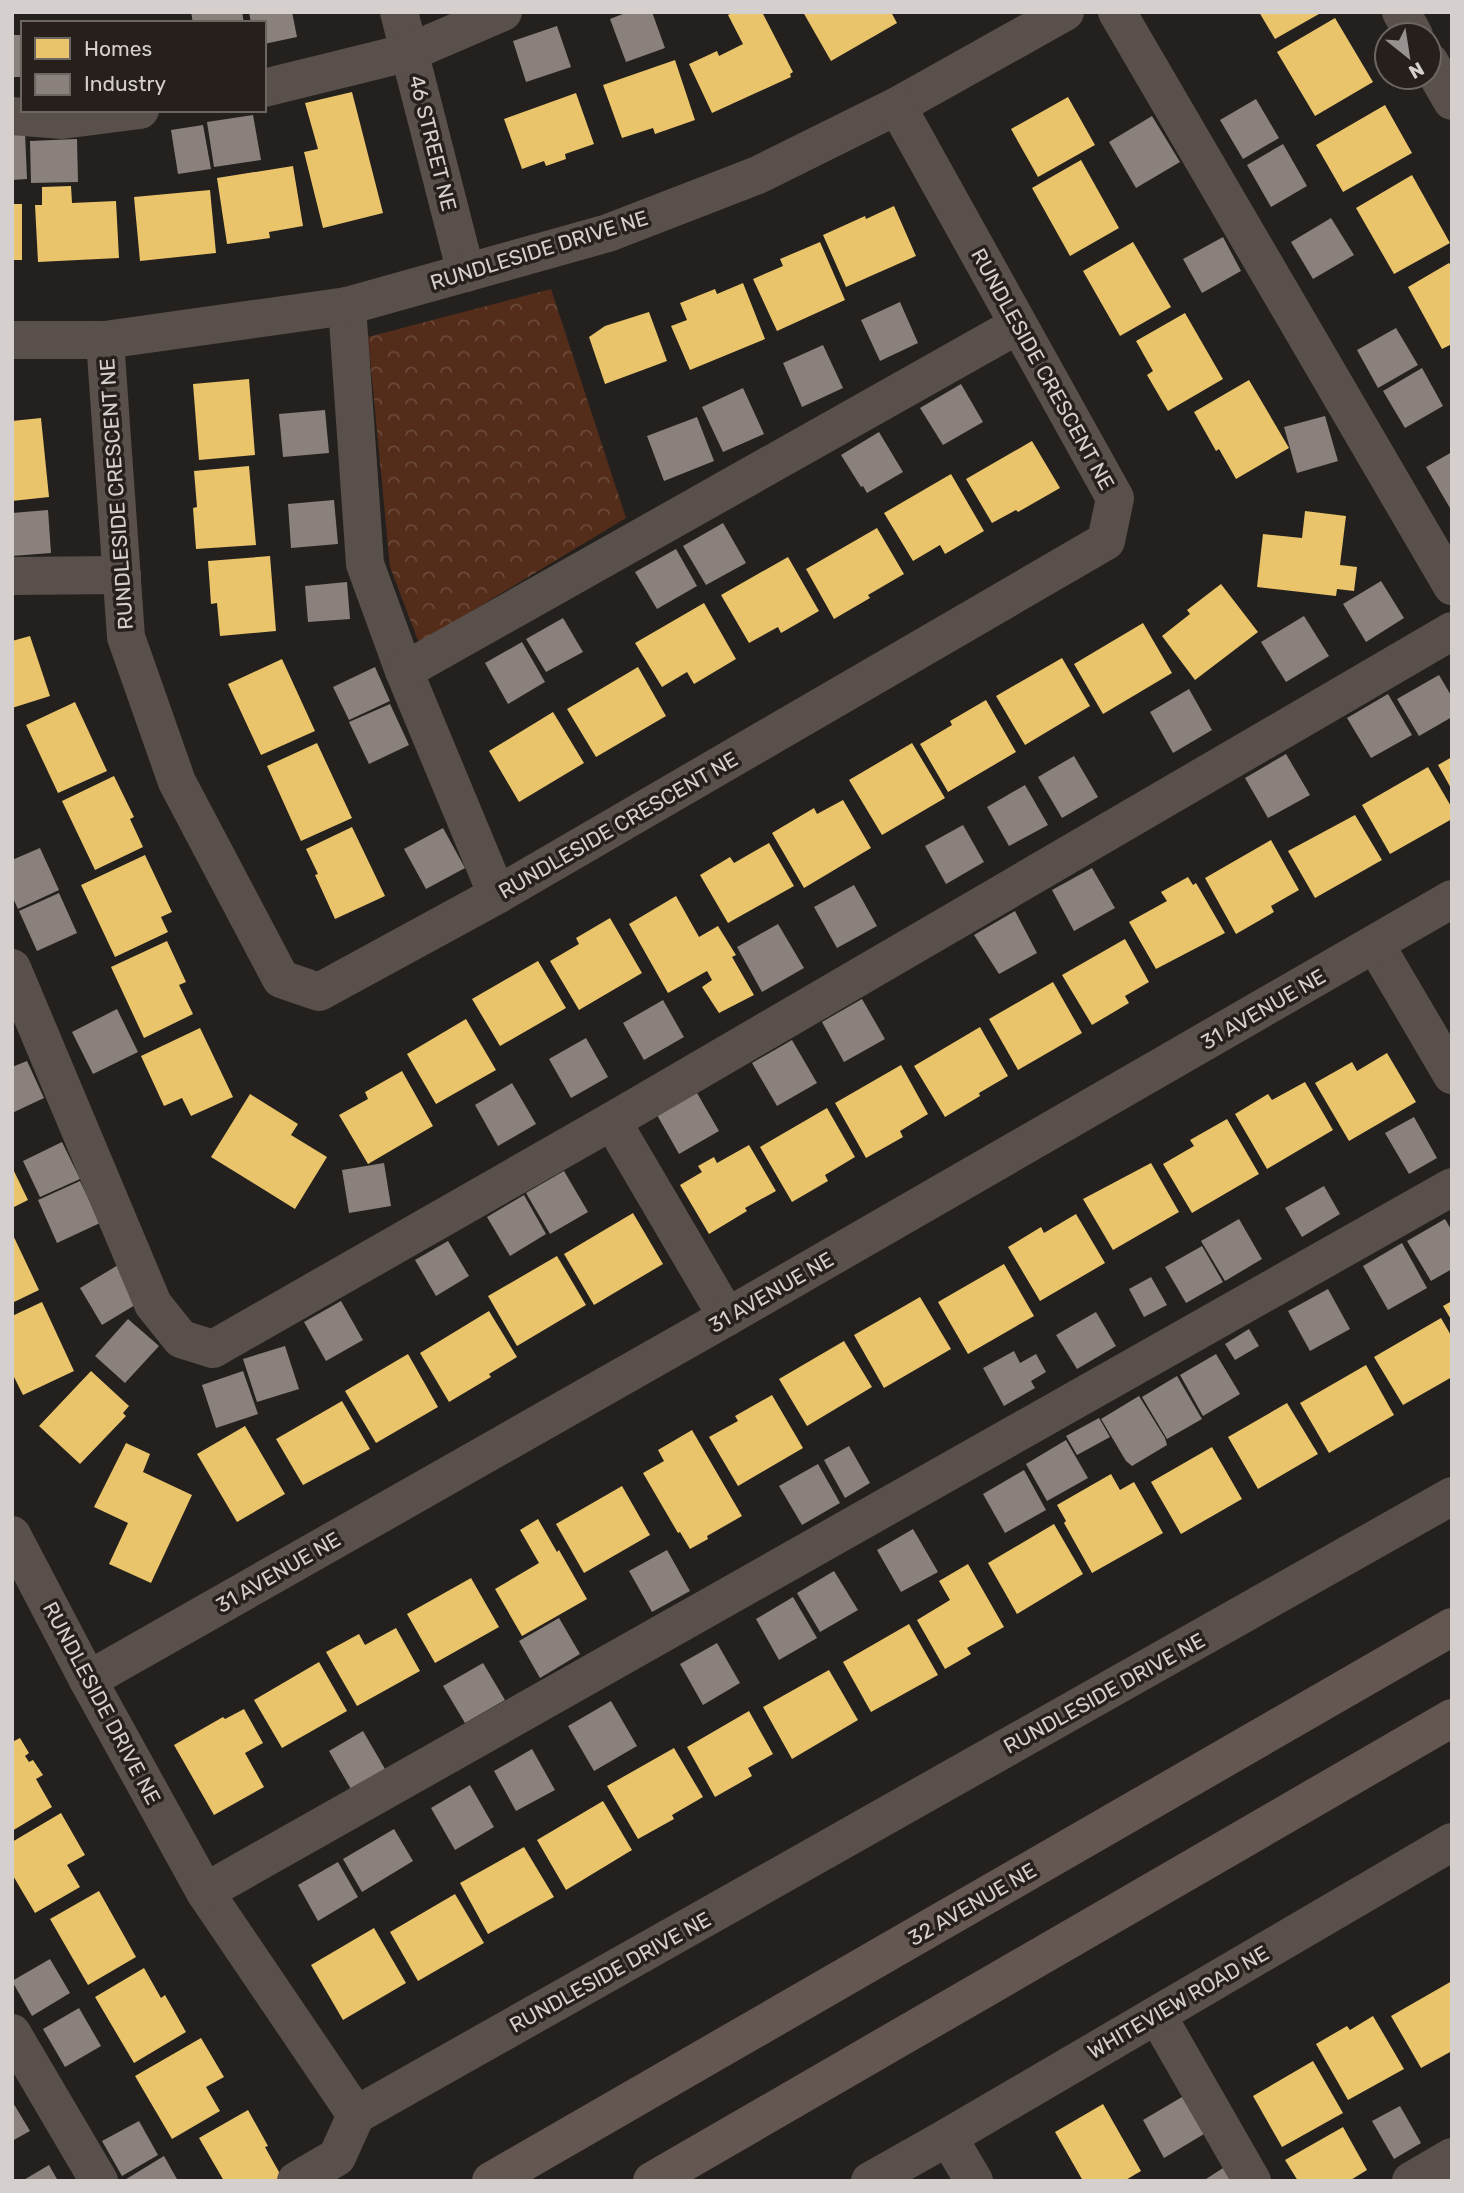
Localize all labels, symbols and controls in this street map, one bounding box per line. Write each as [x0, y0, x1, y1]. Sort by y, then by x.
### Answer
legend [21, 21, 266, 112]
north arrow [1373, 21, 1443, 91]
text: Homes [84, 36, 152, 61]
text: N [1405, 57, 1428, 84]
text: Industry [84, 71, 166, 96]
street label: 46 STREET NE [404, 72, 462, 214]
street label: RUNDLESIDE DRIVE NE [427, 205, 651, 295]
street label: RUNDLESIDE CRESCENT NE [966, 244, 1120, 494]
street label: RUNDLESIDE CRESCENT NE [94, 357, 138, 631]
street label: RUNDLESIDE CRESCENT NE [494, 746, 742, 904]
street label: 31 AVENUE NE [1196, 963, 1330, 1055]
street label: 31 AVENUE NE [704, 1246, 838, 1338]
street label: 31 AVENUE NE [211, 1526, 345, 1618]
street label: RUNDLESIDE DRIVE NE [38, 1597, 166, 1809]
street label: RUNDLESIDE DRIVE NE [999, 1627, 1209, 1759]
street label: 32 AVENUE NE [904, 1857, 1040, 1951]
street label: RUNDLESIDE DRIVE NE [505, 1906, 715, 2038]
street label: WHITEVIEW ROAD NE [1083, 1940, 1273, 2064]

